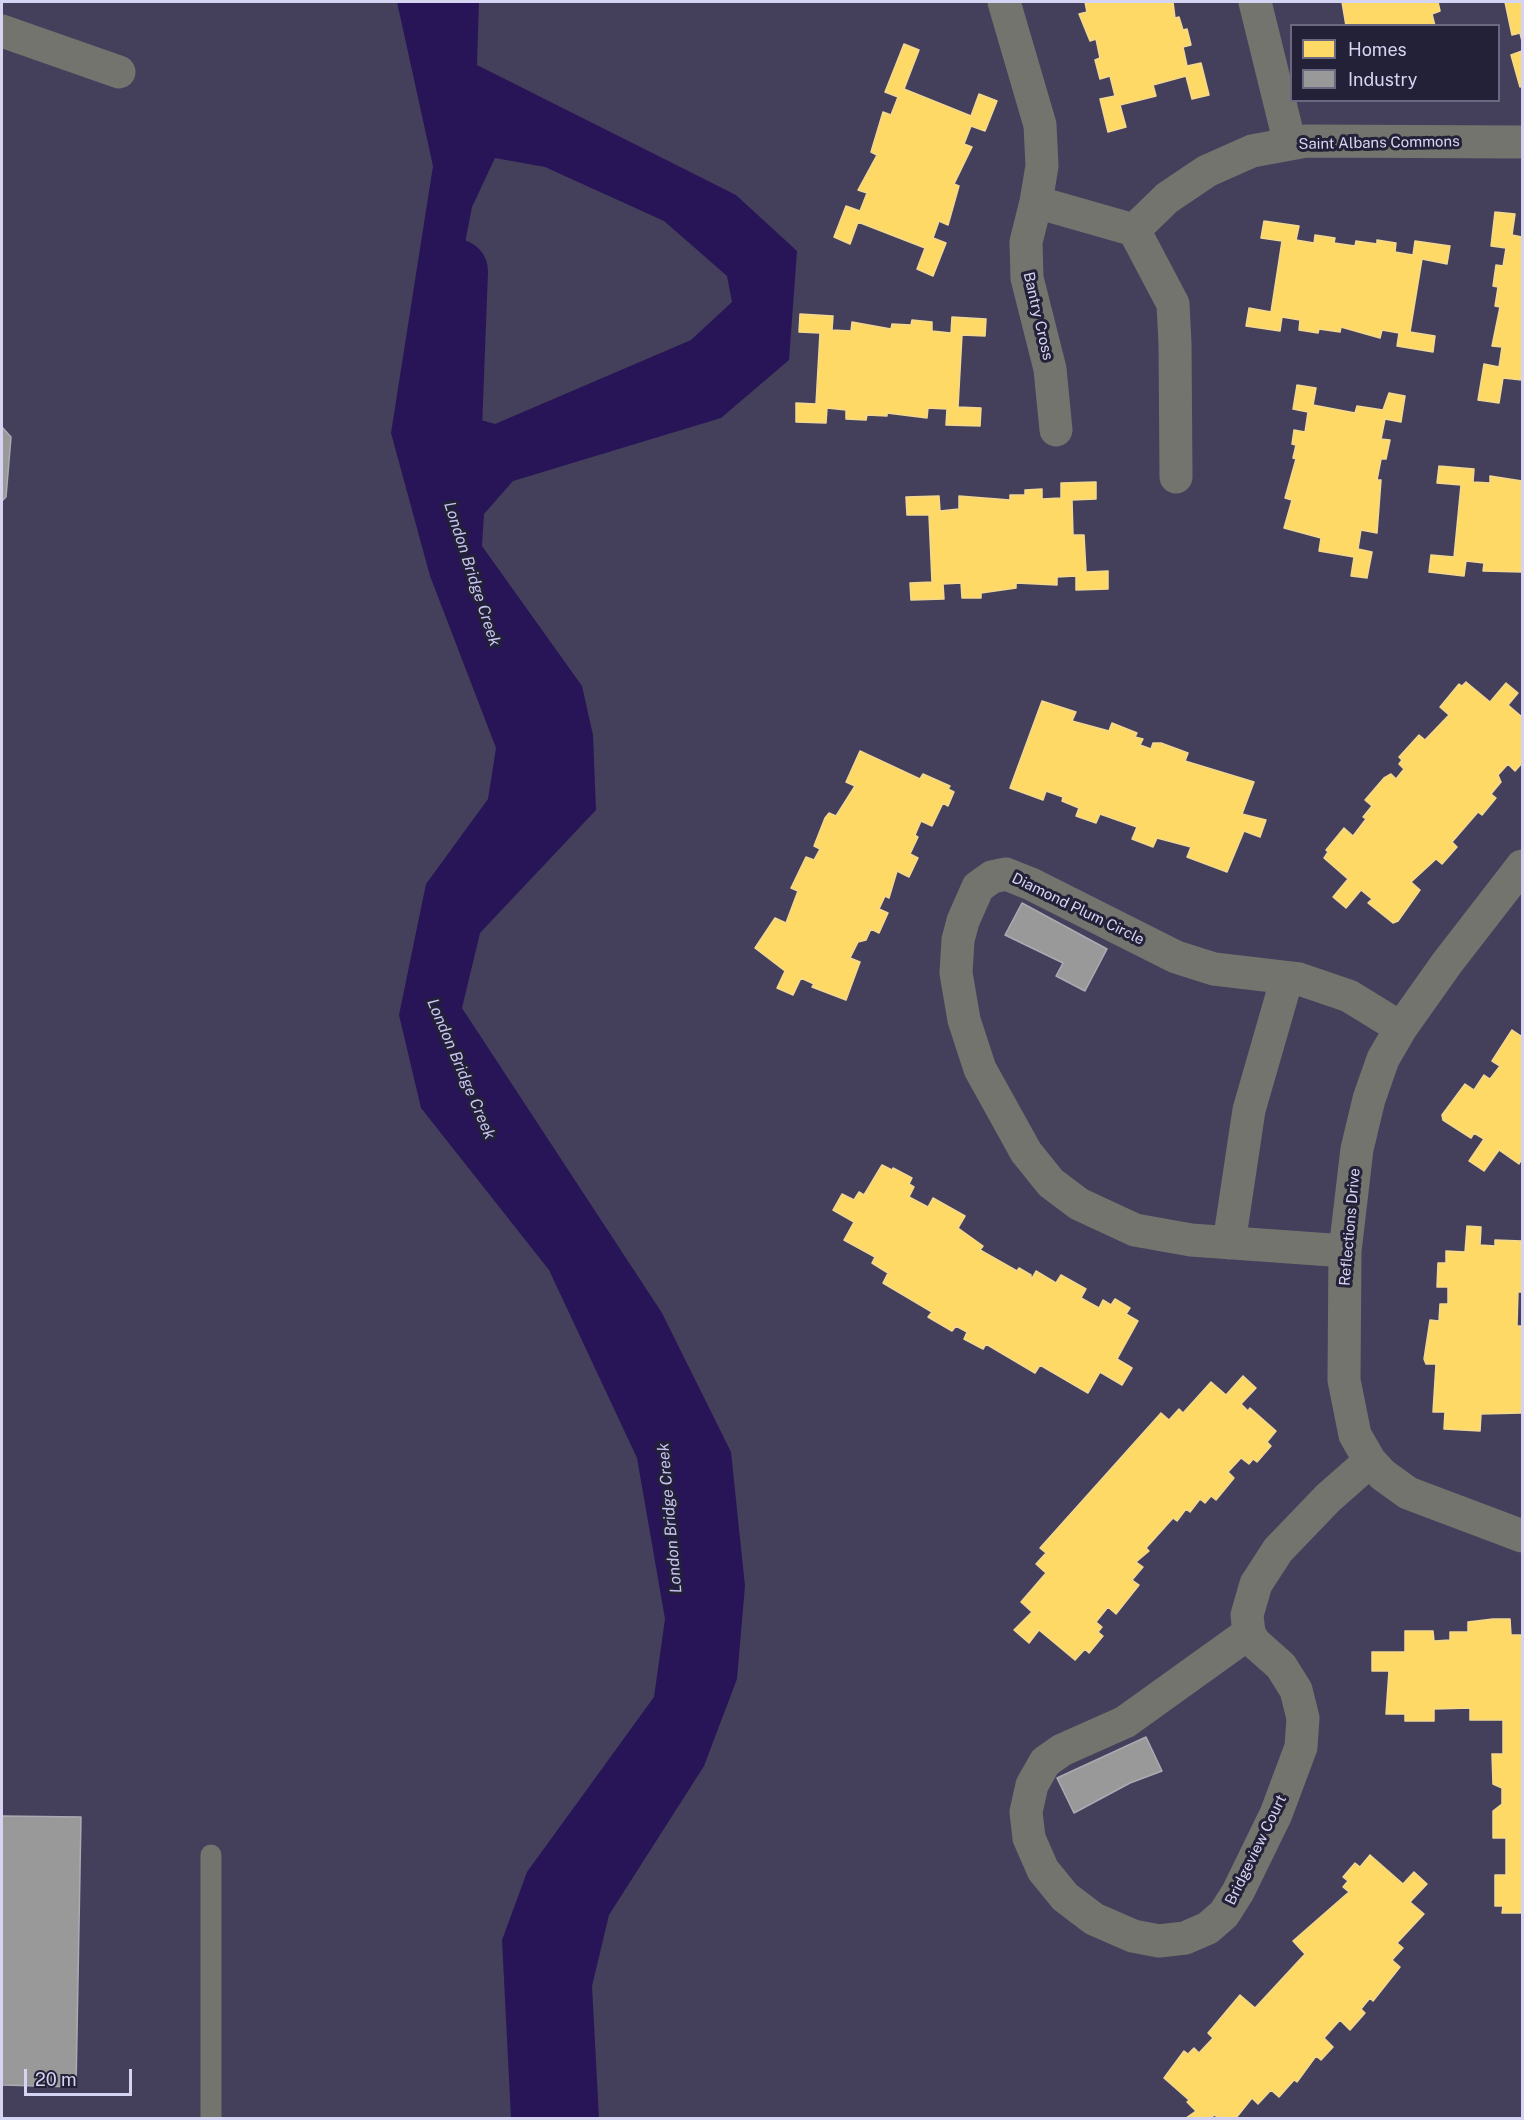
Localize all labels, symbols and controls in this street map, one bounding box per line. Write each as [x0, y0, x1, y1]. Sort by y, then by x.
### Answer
legend [1290, 24, 1500, 102]
text: Homes [1348, 39, 1407, 60]
text: Industry [1348, 69, 1417, 90]
street label: Saint Albans Commons [1298, 133, 1460, 153]
street label: Bantry Cross [1019, 270, 1057, 362]
water label: London Bridge Creek [440, 499, 504, 649]
street label: Diamond Plum Circle [1009, 869, 1147, 949]
water label: London Bridge Creek [423, 996, 499, 1142]
street label: Reflections Drive [1336, 1167, 1364, 1287]
water label: London Bridge Creek [654, 1442, 686, 1594]
street label: Bridgeview Court [1222, 1792, 1290, 1908]
scale bar [27, 2057, 135, 2095]
text: 20 m [35, 2069, 77, 2090]

